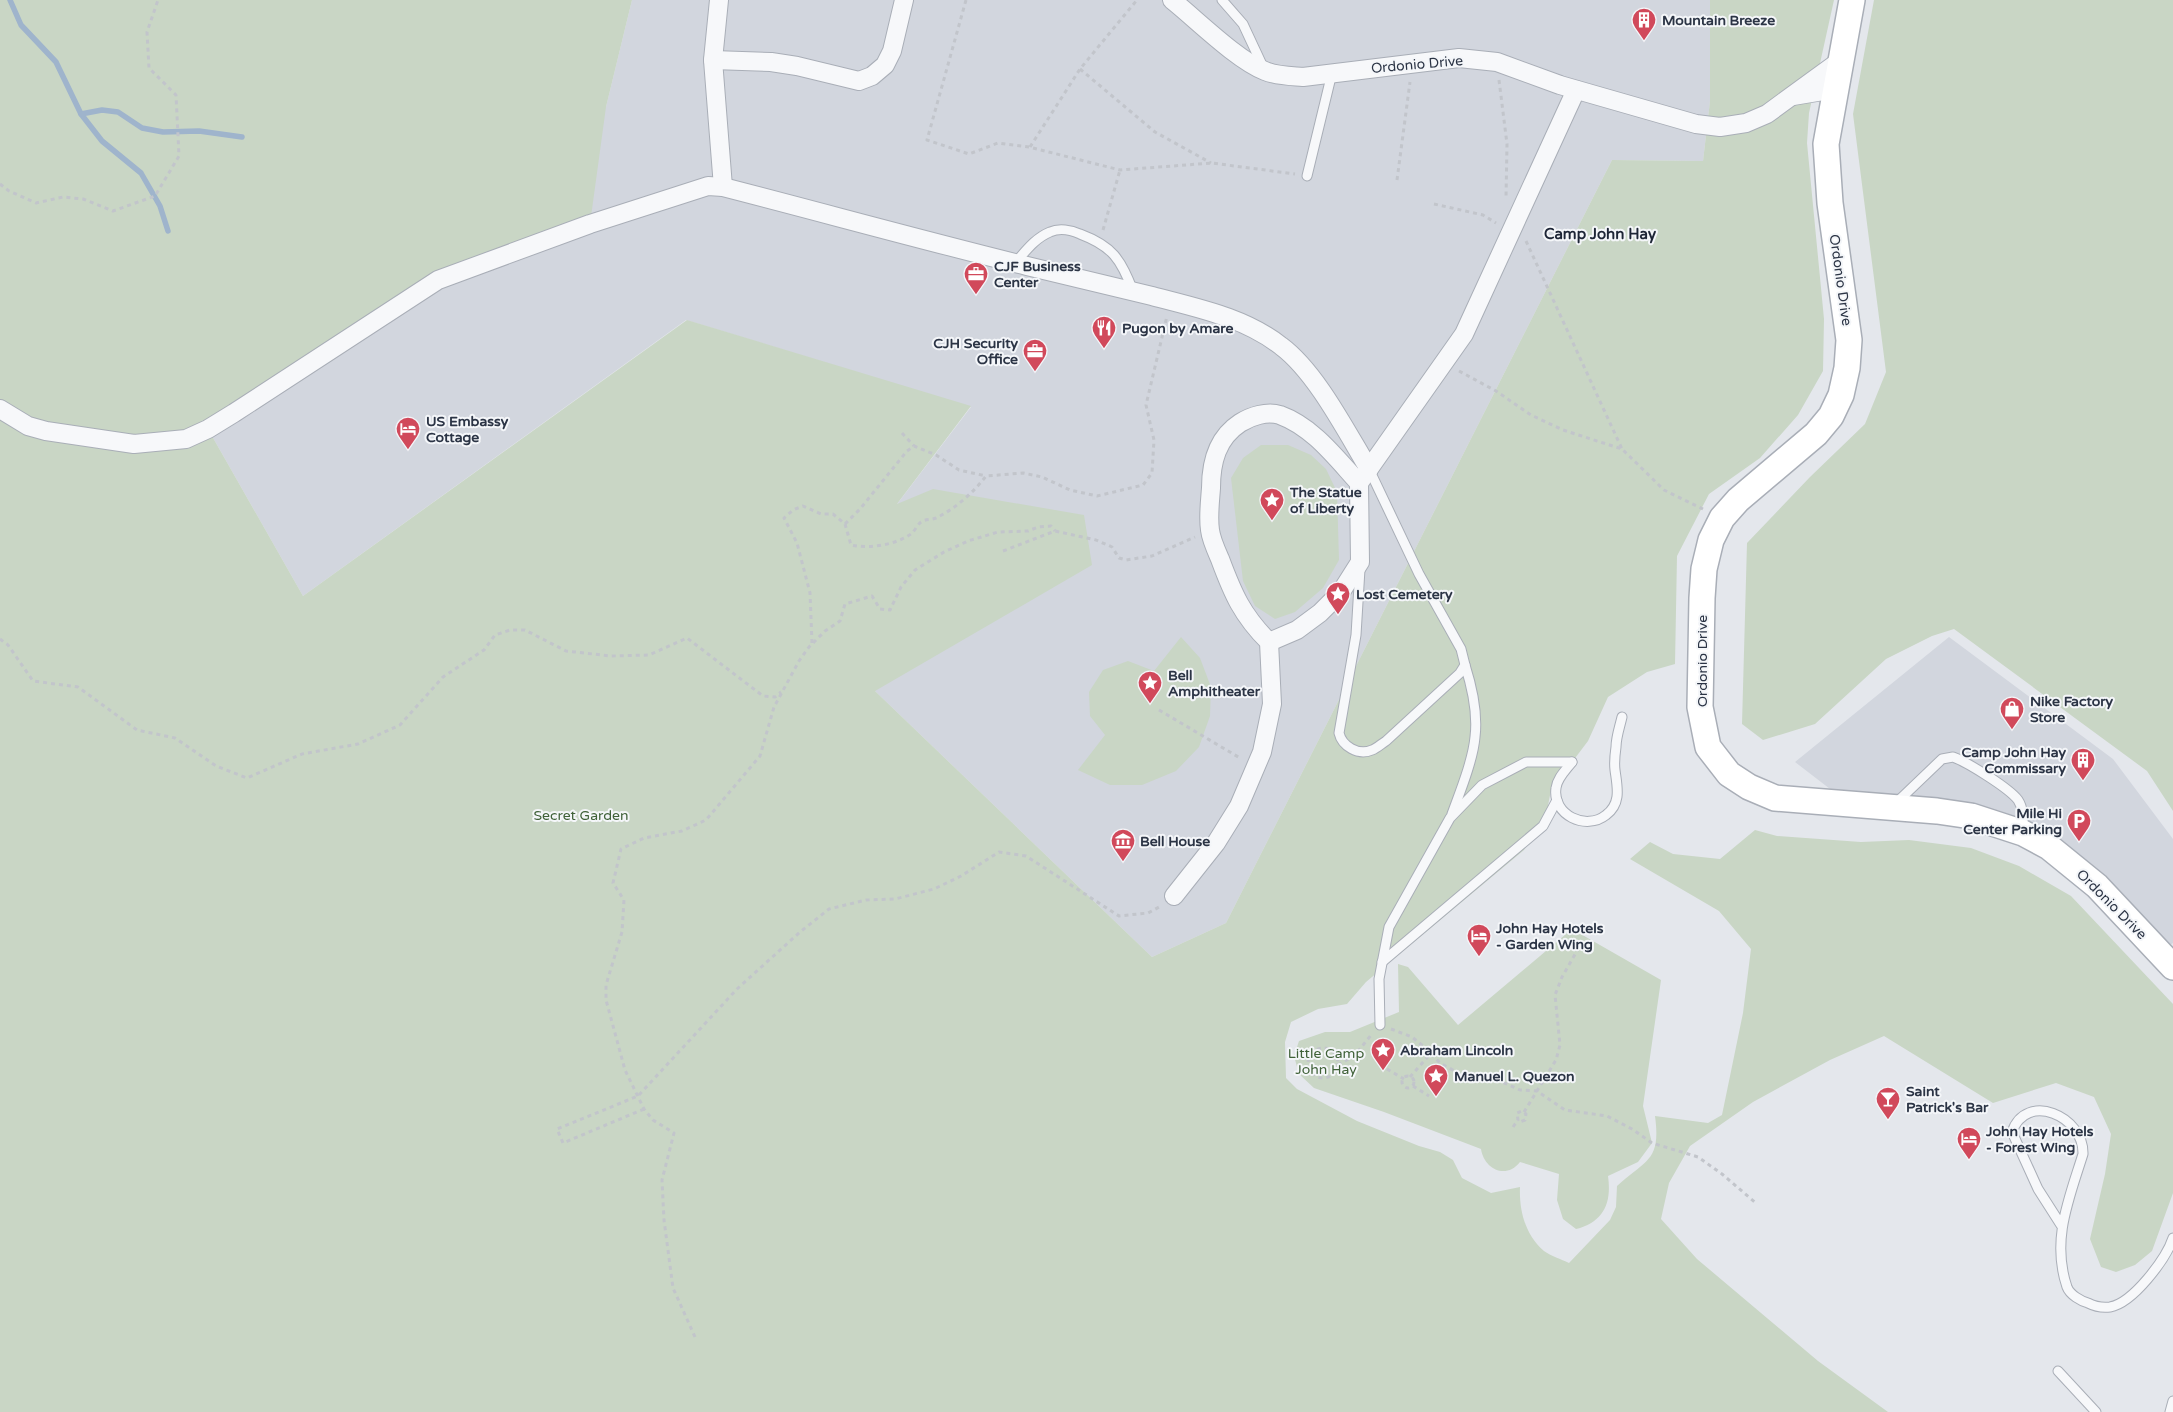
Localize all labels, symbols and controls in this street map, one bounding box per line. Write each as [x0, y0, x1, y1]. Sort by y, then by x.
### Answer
building icon: Mountain Breeze [1631, 7, 1657, 41]
place label: Mountain Breeze [1662, 12, 1775, 29]
street label: Ordonio Drive [1370, 52, 1464, 77]
district label: Camp John Hay [1544, 225, 1656, 244]
street label: Ordonio Drive [1826, 233, 1855, 327]
place label: CJF Business Center [994, 258, 1081, 291]
office icon: CJF Business Center [963, 261, 989, 295]
restaurant icon: Pugon by Amare [1091, 315, 1117, 349]
place label: Pugon by Amare [1122, 320, 1233, 337]
place label: CJH Security Office [933, 335, 1018, 368]
office icon: CJH Security Office [1022, 338, 1048, 372]
place label: US Embassy Cottage [426, 413, 509, 446]
hotel icon: US Embassy Cottage [395, 416, 421, 450]
place label: The Statue of Liberty [1289, 484, 1362, 517]
place icon: The Statue of Liberty [1259, 487, 1285, 521]
place icon: Lost Cemetery [1325, 581, 1351, 615]
place label: Lost Cemetery [1356, 586, 1453, 603]
street label: Ordonio Drive [1694, 615, 1711, 707]
place label: Bell Amphitheater [1168, 667, 1261, 700]
place icon: Bell Amphitheater [1137, 670, 1163, 704]
place label: Nike Factory Store [2030, 693, 2114, 726]
shop icon: Nike Factory Store [1999, 696, 2025, 730]
place label: Camp John Hay Commissary [1962, 744, 2066, 777]
building icon: Camp John Hay Commissary [2070, 747, 2096, 781]
place label: Mile Hi Center Parking [1963, 805, 2062, 838]
park label: Secret Garden [534, 807, 628, 824]
parking icon: Mile Hi Center Parking [2066, 808, 2092, 842]
museum icon: Bell House [1110, 828, 1136, 862]
place label: Bell House [1140, 833, 1210, 850]
street label: Ordonio Drive [2073, 866, 2150, 943]
place label: John Hay Hotels - Garden Wing [1495, 920, 1604, 953]
hotel icon: John Hay Hotels - Garden Wing [1466, 923, 1492, 957]
place icon: Abraham Lincoln [1370, 1037, 1396, 1071]
place label: Abraham Lincoln [1400, 1042, 1513, 1059]
park label: Little Camp John Hay [1288, 1045, 1364, 1078]
place icon: Manuel L. Quezon [1423, 1063, 1449, 1097]
place label: Manuel L. Quezon [1454, 1068, 1575, 1085]
place label: Saint Patrick's Bar [1906, 1083, 1989, 1116]
bar icon: Saint Patrick's Bar [1875, 1086, 1901, 1120]
place label: John Hay Hotels - Forest Wing [1985, 1123, 2094, 1156]
hotel icon: John Hay Hotels - Forest Wing [1956, 1126, 1982, 1160]

